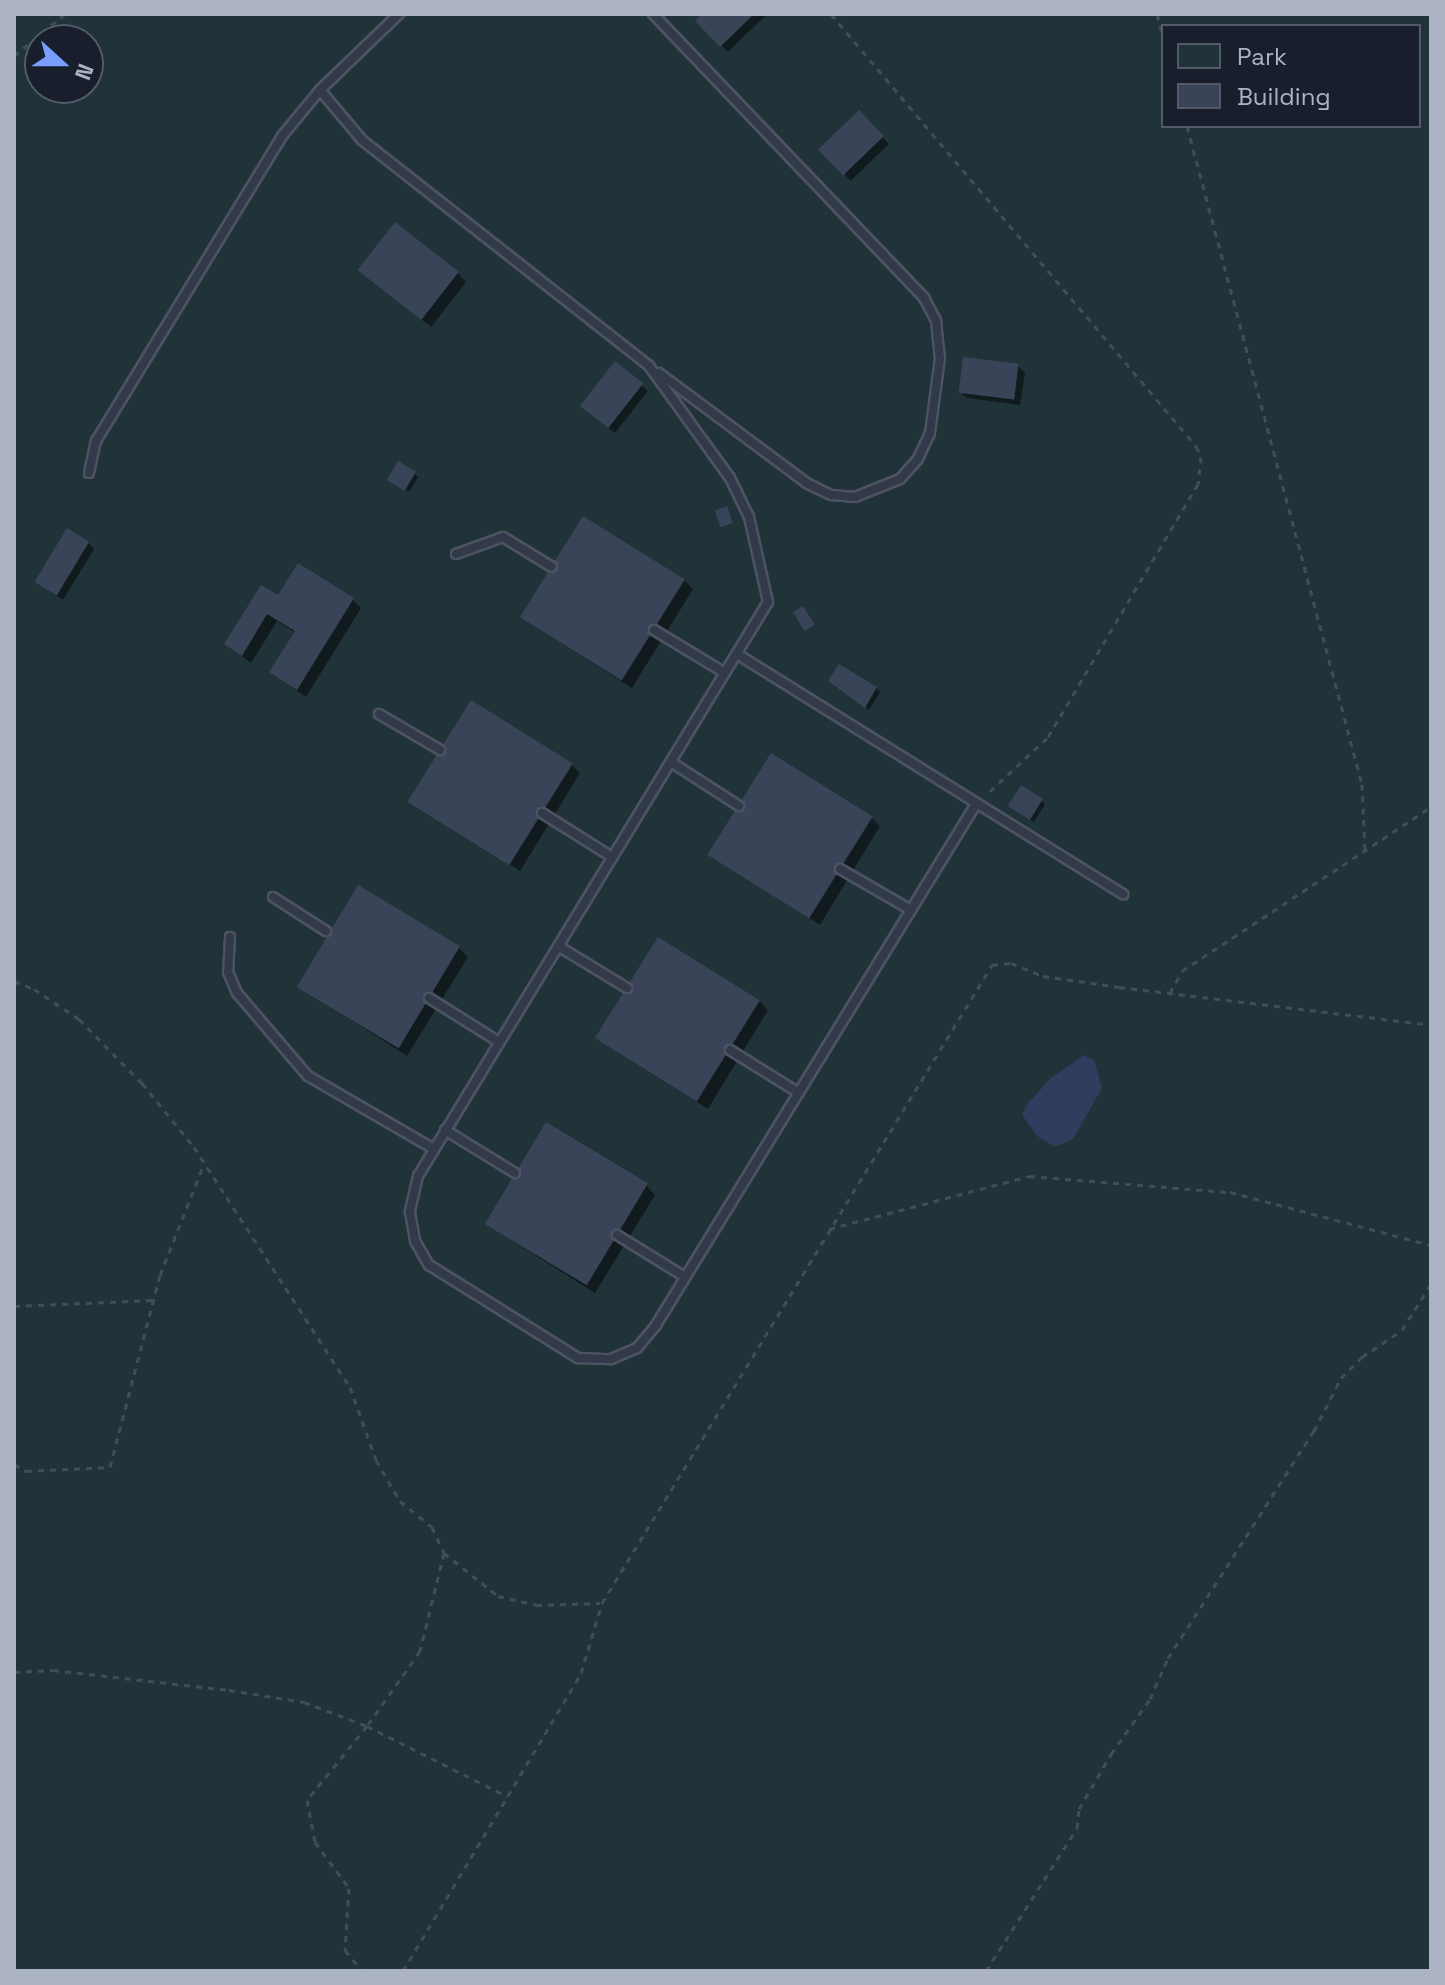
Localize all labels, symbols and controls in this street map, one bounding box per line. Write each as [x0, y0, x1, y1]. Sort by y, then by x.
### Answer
north arrow [24, 24, 104, 104]
legend [1161, 24, 1421, 128]
text: Park [1237, 41, 1287, 72]
text: N [69, 60, 100, 84]
text: Building [1237, 81, 1331, 112]

